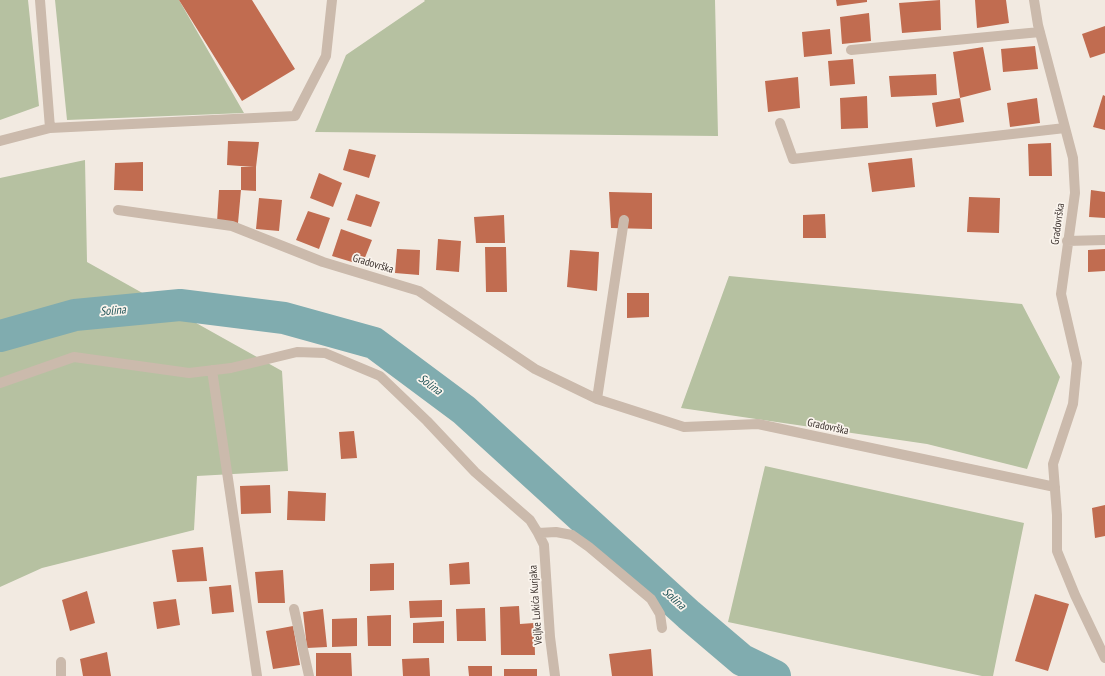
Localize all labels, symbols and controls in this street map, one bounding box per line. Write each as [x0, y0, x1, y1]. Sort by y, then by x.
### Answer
street label: Gradovrška [1049, 202, 1067, 246]
street label: Gradovrška [351, 252, 395, 276]
water label: Solina [100, 303, 126, 319]
water label: Solina [415, 371, 445, 399]
street label: Gradovrška [806, 416, 850, 438]
street label: Veljke Lukića Kurjaka [527, 565, 545, 645]
water label: Solina [660, 585, 688, 613]

